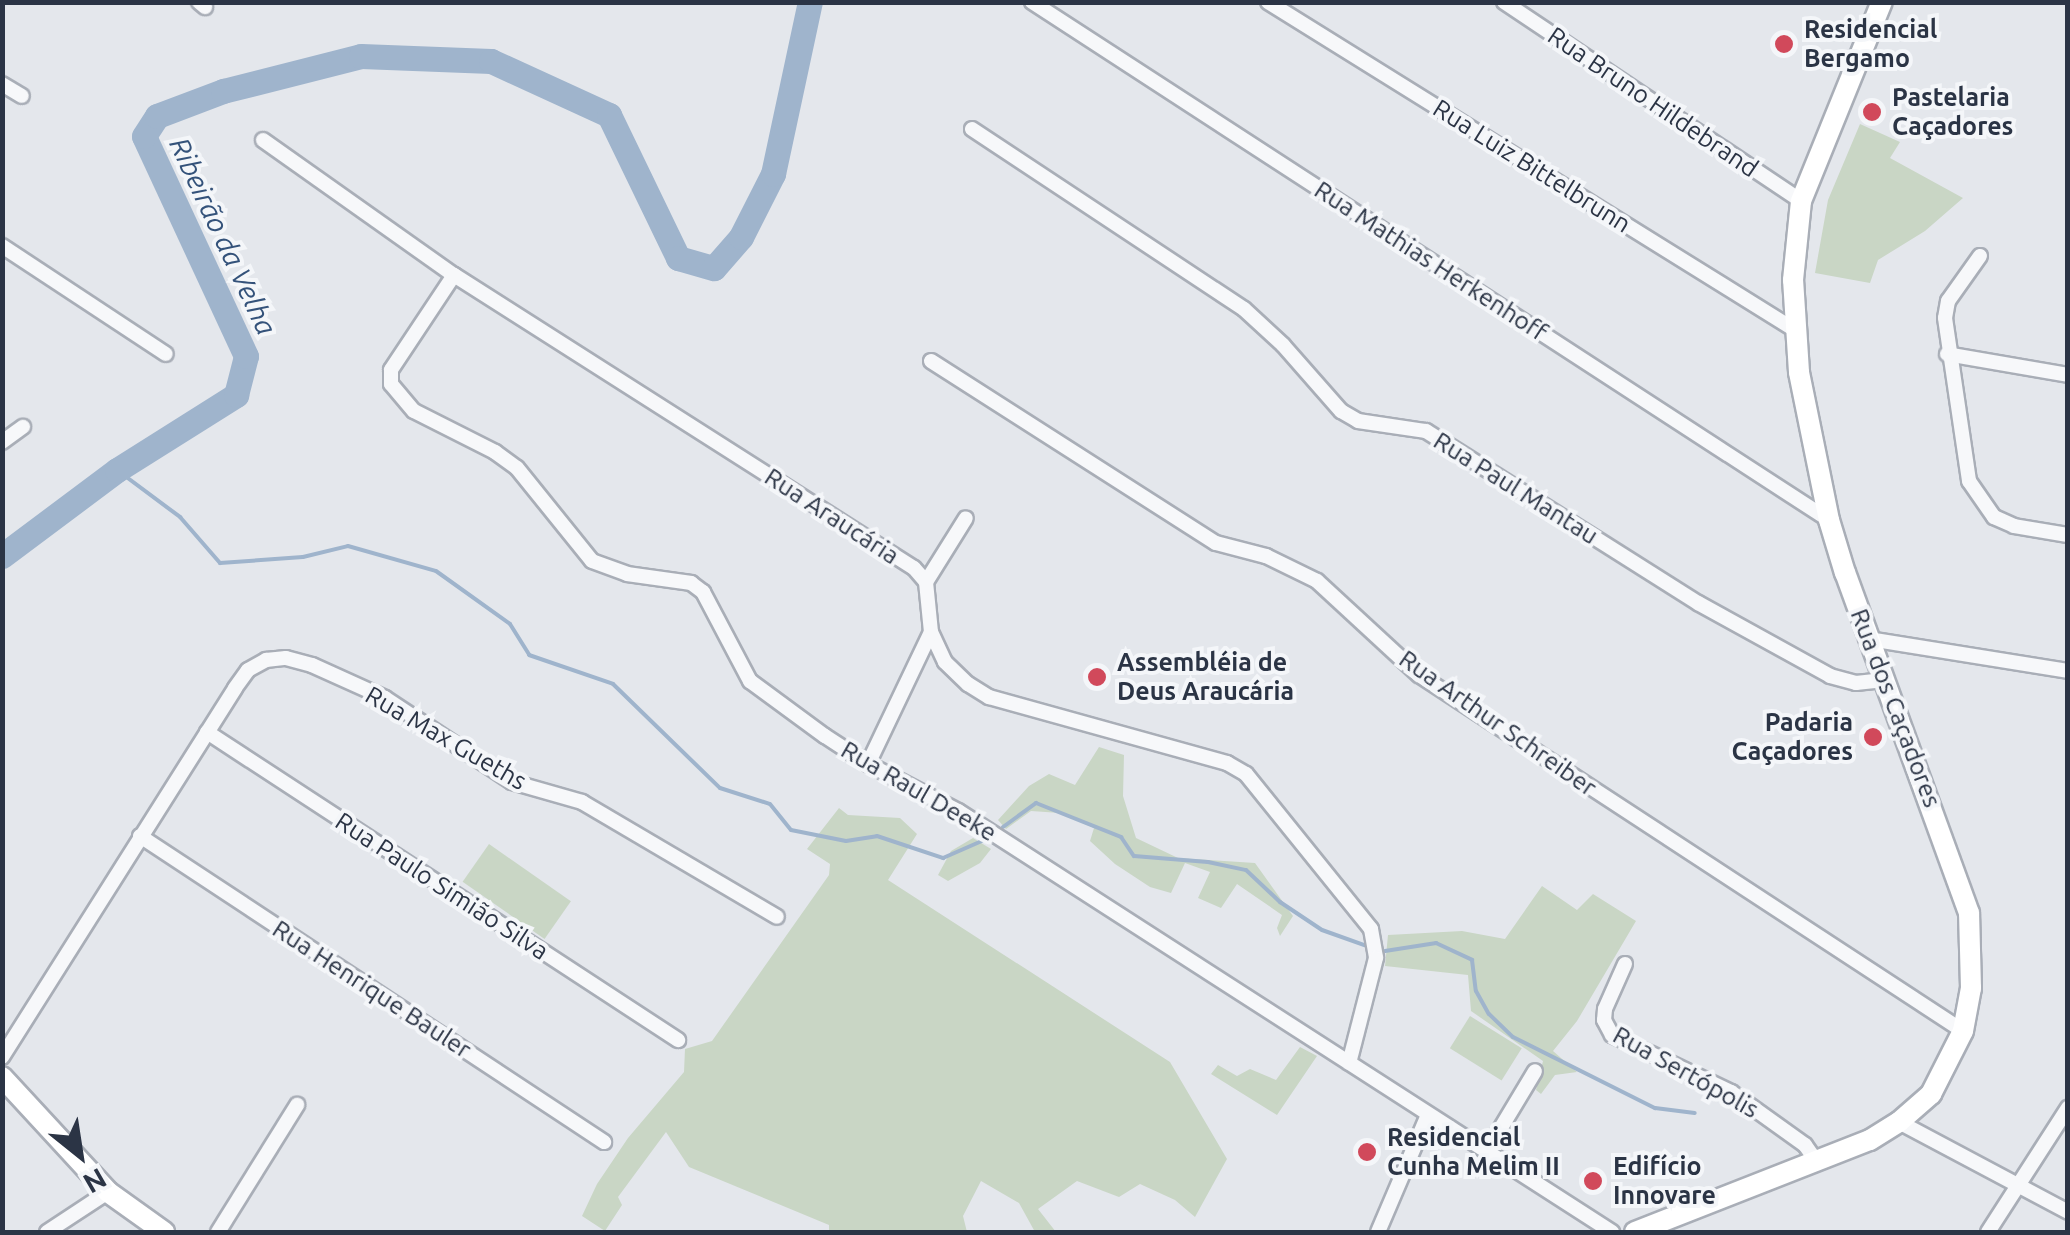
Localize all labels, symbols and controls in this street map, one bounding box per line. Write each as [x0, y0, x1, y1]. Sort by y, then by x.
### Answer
place label: Residencial Bergamo [1804, 15, 1937, 74]
street label: Rua Bruno Hildebrand [1542, 21, 1764, 183]
marker: Residencial Bergamo [1773, 33, 1795, 55]
place label: Pastelaria Caçadores [1892, 83, 2013, 142]
street label: Rua Luiz Bittelbrunn [1428, 93, 1636, 239]
marker: Pastelaria Caçadores [1861, 101, 1883, 123]
water label: Ribeirão da Velha [163, 132, 283, 340]
street label: Rua Mathias Herkenhoff [1309, 174, 1553, 348]
street label: Rua Paul Mantau [1428, 425, 1604, 551]
street label: Rua Araucária [759, 461, 905, 571]
street label: Rua dos Caçadores [1844, 605, 1948, 811]
street label: Rua Arthur Schreiber [1394, 644, 1602, 802]
place label: Assembléia de Deus Araucária [1117, 648, 1294, 707]
marker: Assembléia de Deus Araucária [1086, 666, 1108, 688]
street label: Rua Max Gueths [360, 680, 532, 796]
place label: Padaria Caçadores [1732, 708, 1853, 767]
marker: Padaria Caçadores [1862, 726, 1884, 748]
street label: Rua Raul Deeke [836, 734, 1002, 848]
street label: Rua Paulo Simião Silva [330, 806, 554, 966]
street label: Rua Henrique Bauler [267, 914, 477, 1064]
street label: Rua Sertópolis [1608, 1020, 1764, 1124]
north arrow [30, 1105, 130, 1205]
place label: Residencial Cunha Melim II [1387, 1123, 1560, 1182]
marker: Residencial Cunha Melim II [1356, 1141, 1378, 1163]
place label: Edifício Innovare [1613, 1152, 1716, 1211]
text: N [78, 1163, 112, 1200]
marker: Edifício Innovare [1582, 1170, 1604, 1192]

